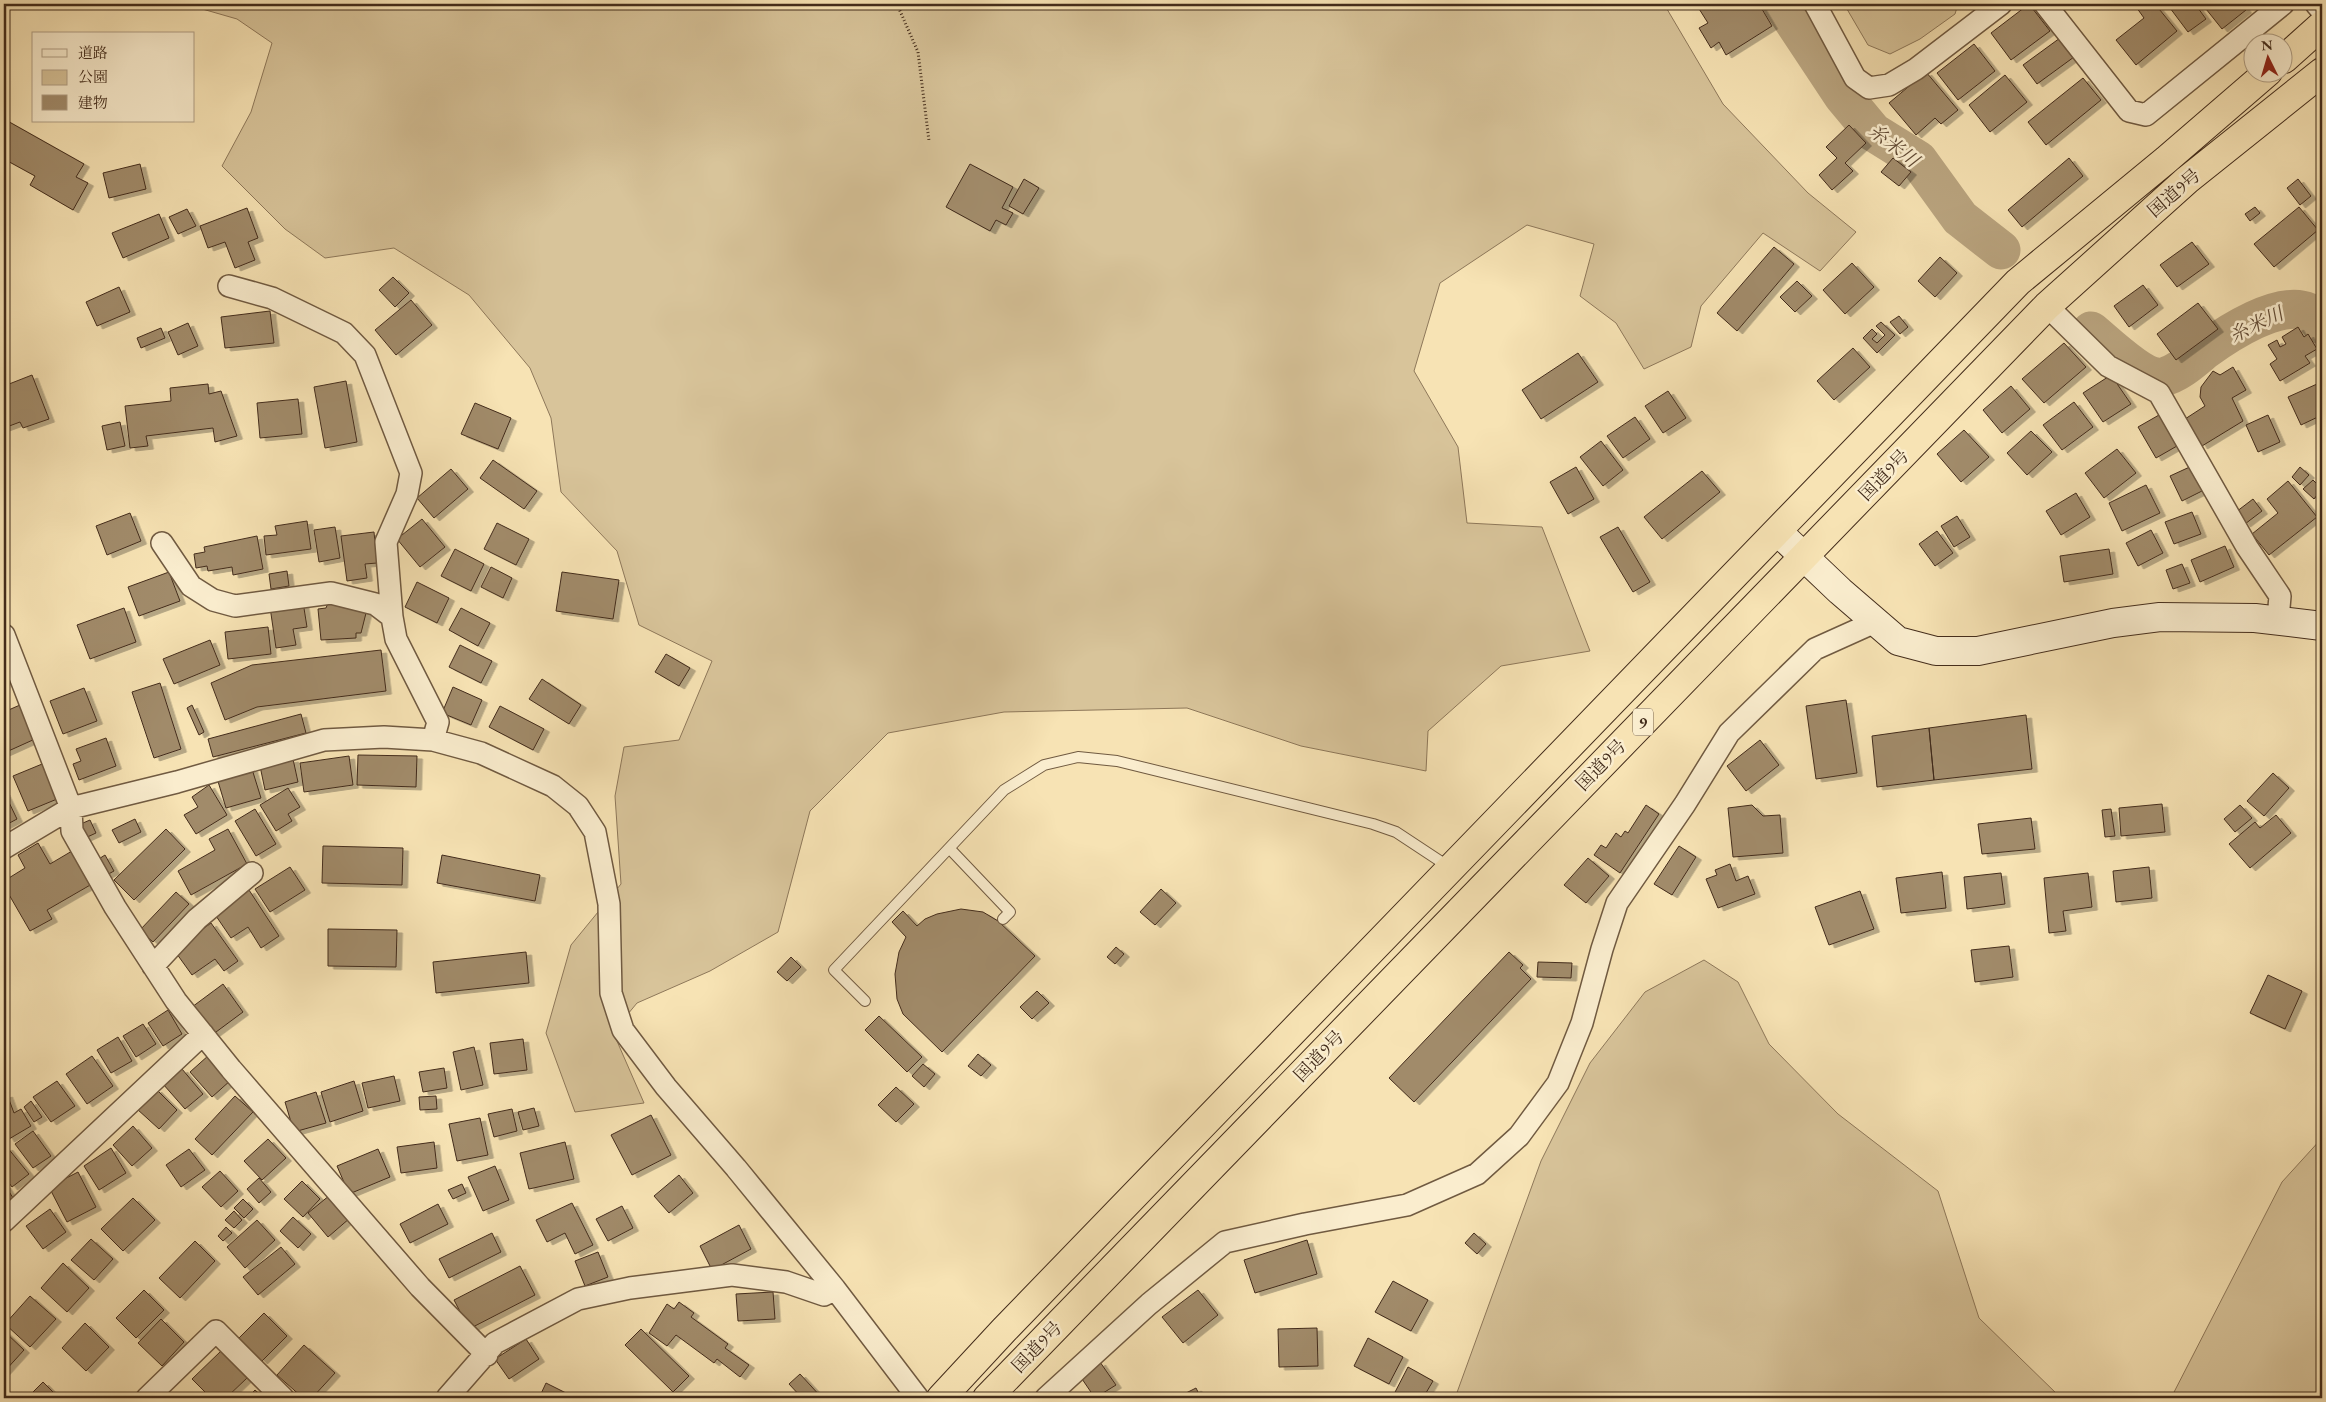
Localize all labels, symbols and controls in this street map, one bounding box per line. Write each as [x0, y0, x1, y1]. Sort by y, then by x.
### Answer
legend [32, 32, 195, 122]
north arrow [2244, 32, 2294, 82]
text: N [2260, 36, 2274, 55]
text: 道路 [78, 43, 108, 62]
text: 公園 [78, 67, 108, 86]
text: 建物 [78, 93, 108, 112]
water label: 糸米川 [1864, 118, 1925, 174]
street label: 国道9号 [2142, 163, 2205, 222]
water label: 糸米川 [2225, 300, 2289, 348]
street label: 国道9号 [1854, 444, 1914, 505]
road number: 9 [1633, 709, 1653, 736]
street label: 国道9号 [1571, 734, 1631, 795]
street label: 国道9号 [1289, 1025, 1349, 1086]
street label: 国道9号 [1007, 1316, 1067, 1377]

